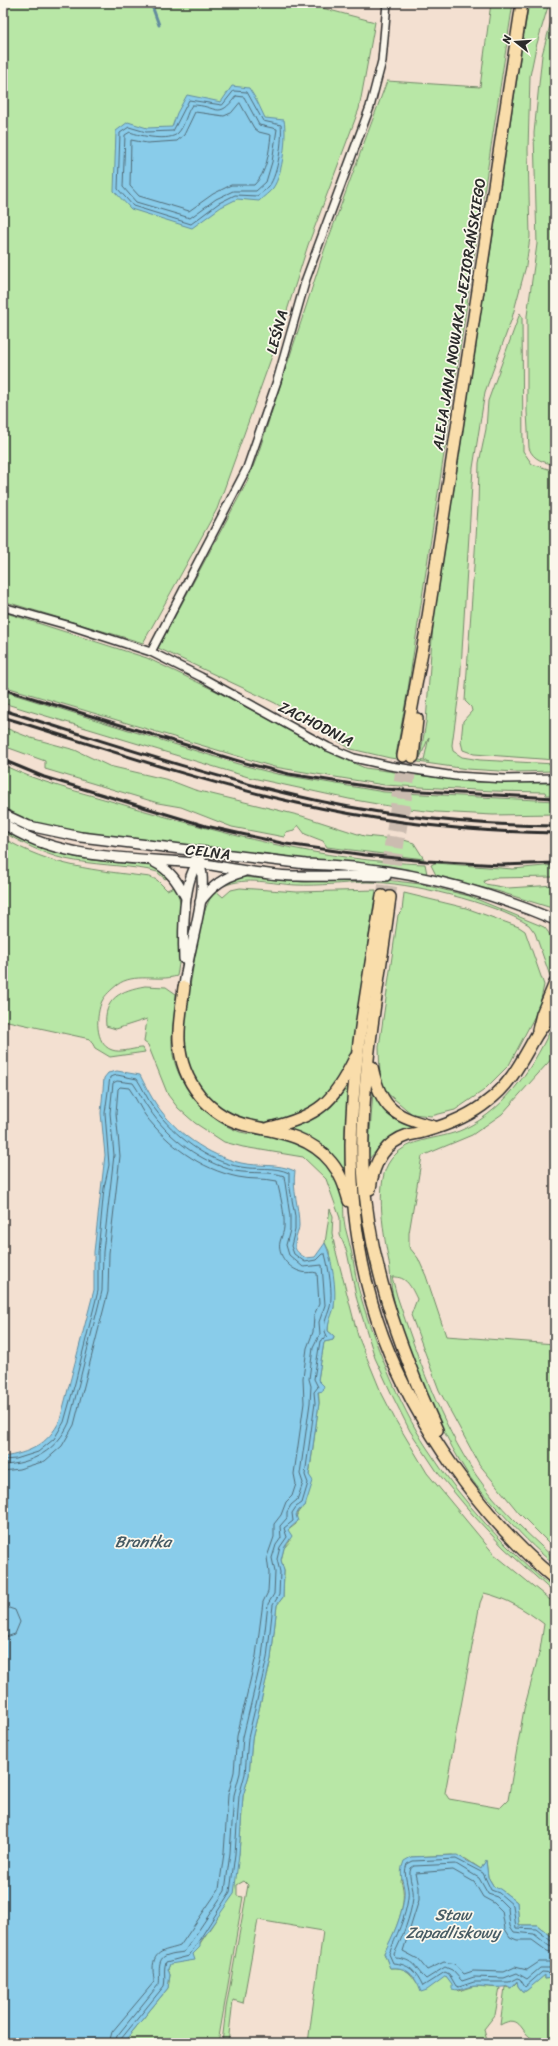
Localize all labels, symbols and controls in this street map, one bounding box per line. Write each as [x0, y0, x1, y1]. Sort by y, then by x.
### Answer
north arrow [496, 22, 536, 62]
text: N [496, 32, 517, 47]
street label: ALEJA JANA NOWAKA-JEZIORAŃSKIEGO [424, 176, 493, 453]
street label: LEŚNA [259, 307, 295, 357]
street label: ZACHODNIA [274, 694, 358, 754]
street label: CELNA [184, 836, 232, 868]
water label: Brantka [115, 1527, 173, 1556]
water label: Staw Zapadliskowy [406, 1900, 503, 1947]

